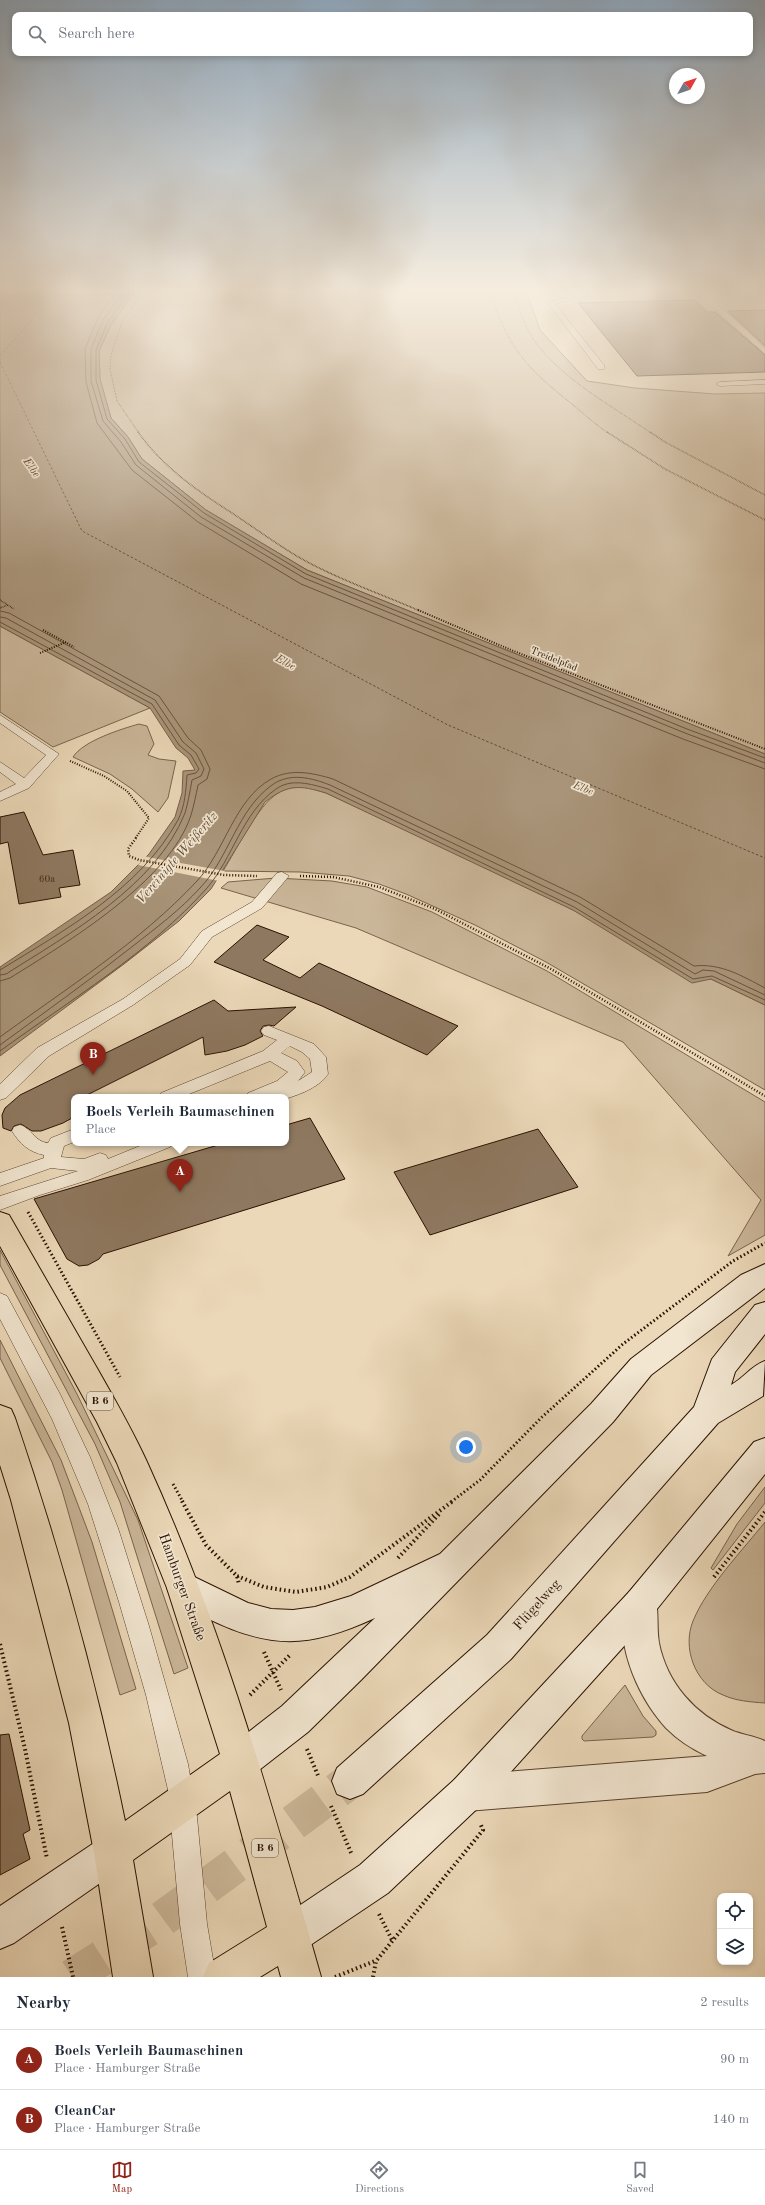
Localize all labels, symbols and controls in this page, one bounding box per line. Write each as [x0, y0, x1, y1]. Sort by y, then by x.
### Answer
search box [12, 12, 753, 56]
icon: search [26, 23, 48, 45]
text: Search here [58, 27, 135, 42]
north arrow [669, 68, 705, 104]
water label: Elbe [20, 456, 42, 480]
street label: Treidelpfad [529, 645, 579, 673]
water label: Elbe [272, 653, 297, 673]
water label: Elbe [570, 780, 595, 798]
water label: Vereinigte Weißeritz [134, 810, 220, 906]
house number: 60a [39, 874, 55, 884]
pin: B [80, 1042, 106, 1075]
popup [71, 1094, 289, 1146]
text: Boels Verleih Baumaschinen [85, 1105, 275, 1120]
text: Place [85, 1123, 116, 1136]
pin: A [167, 1159, 193, 1192]
road number: B 6 [87, 1392, 113, 1410]
your location [456, 1437, 476, 1457]
street label: Hamburger Straße [156, 1531, 208, 1643]
street label: Flügelweg [511, 1577, 563, 1633]
road number: B 6 [252, 1839, 278, 1857]
map controls [717, 1893, 753, 1965]
button: locate [717, 1893, 753, 1929]
button: layers [717, 1929, 753, 1965]
text: Nearby [16, 1995, 71, 2012]
text: 2 results [700, 1996, 749, 2009]
text: Boels Verleih Baumaschinen [54, 2044, 243, 2059]
text: A [24, 2053, 34, 2066]
text: 90 m [720, 2053, 749, 2066]
text: Place · Hamburger Straße [54, 2062, 200, 2075]
text: CleanCar [54, 2104, 116, 2119]
text: B [24, 2113, 34, 2126]
text: 140 m [712, 2113, 749, 2126]
text: Place · Hamburger Straße [54, 2122, 200, 2135]
tab: Map [111, 2159, 133, 2197]
tab: Directions [355, 2159, 404, 2197]
tab: Saved [626, 2159, 654, 2197]

